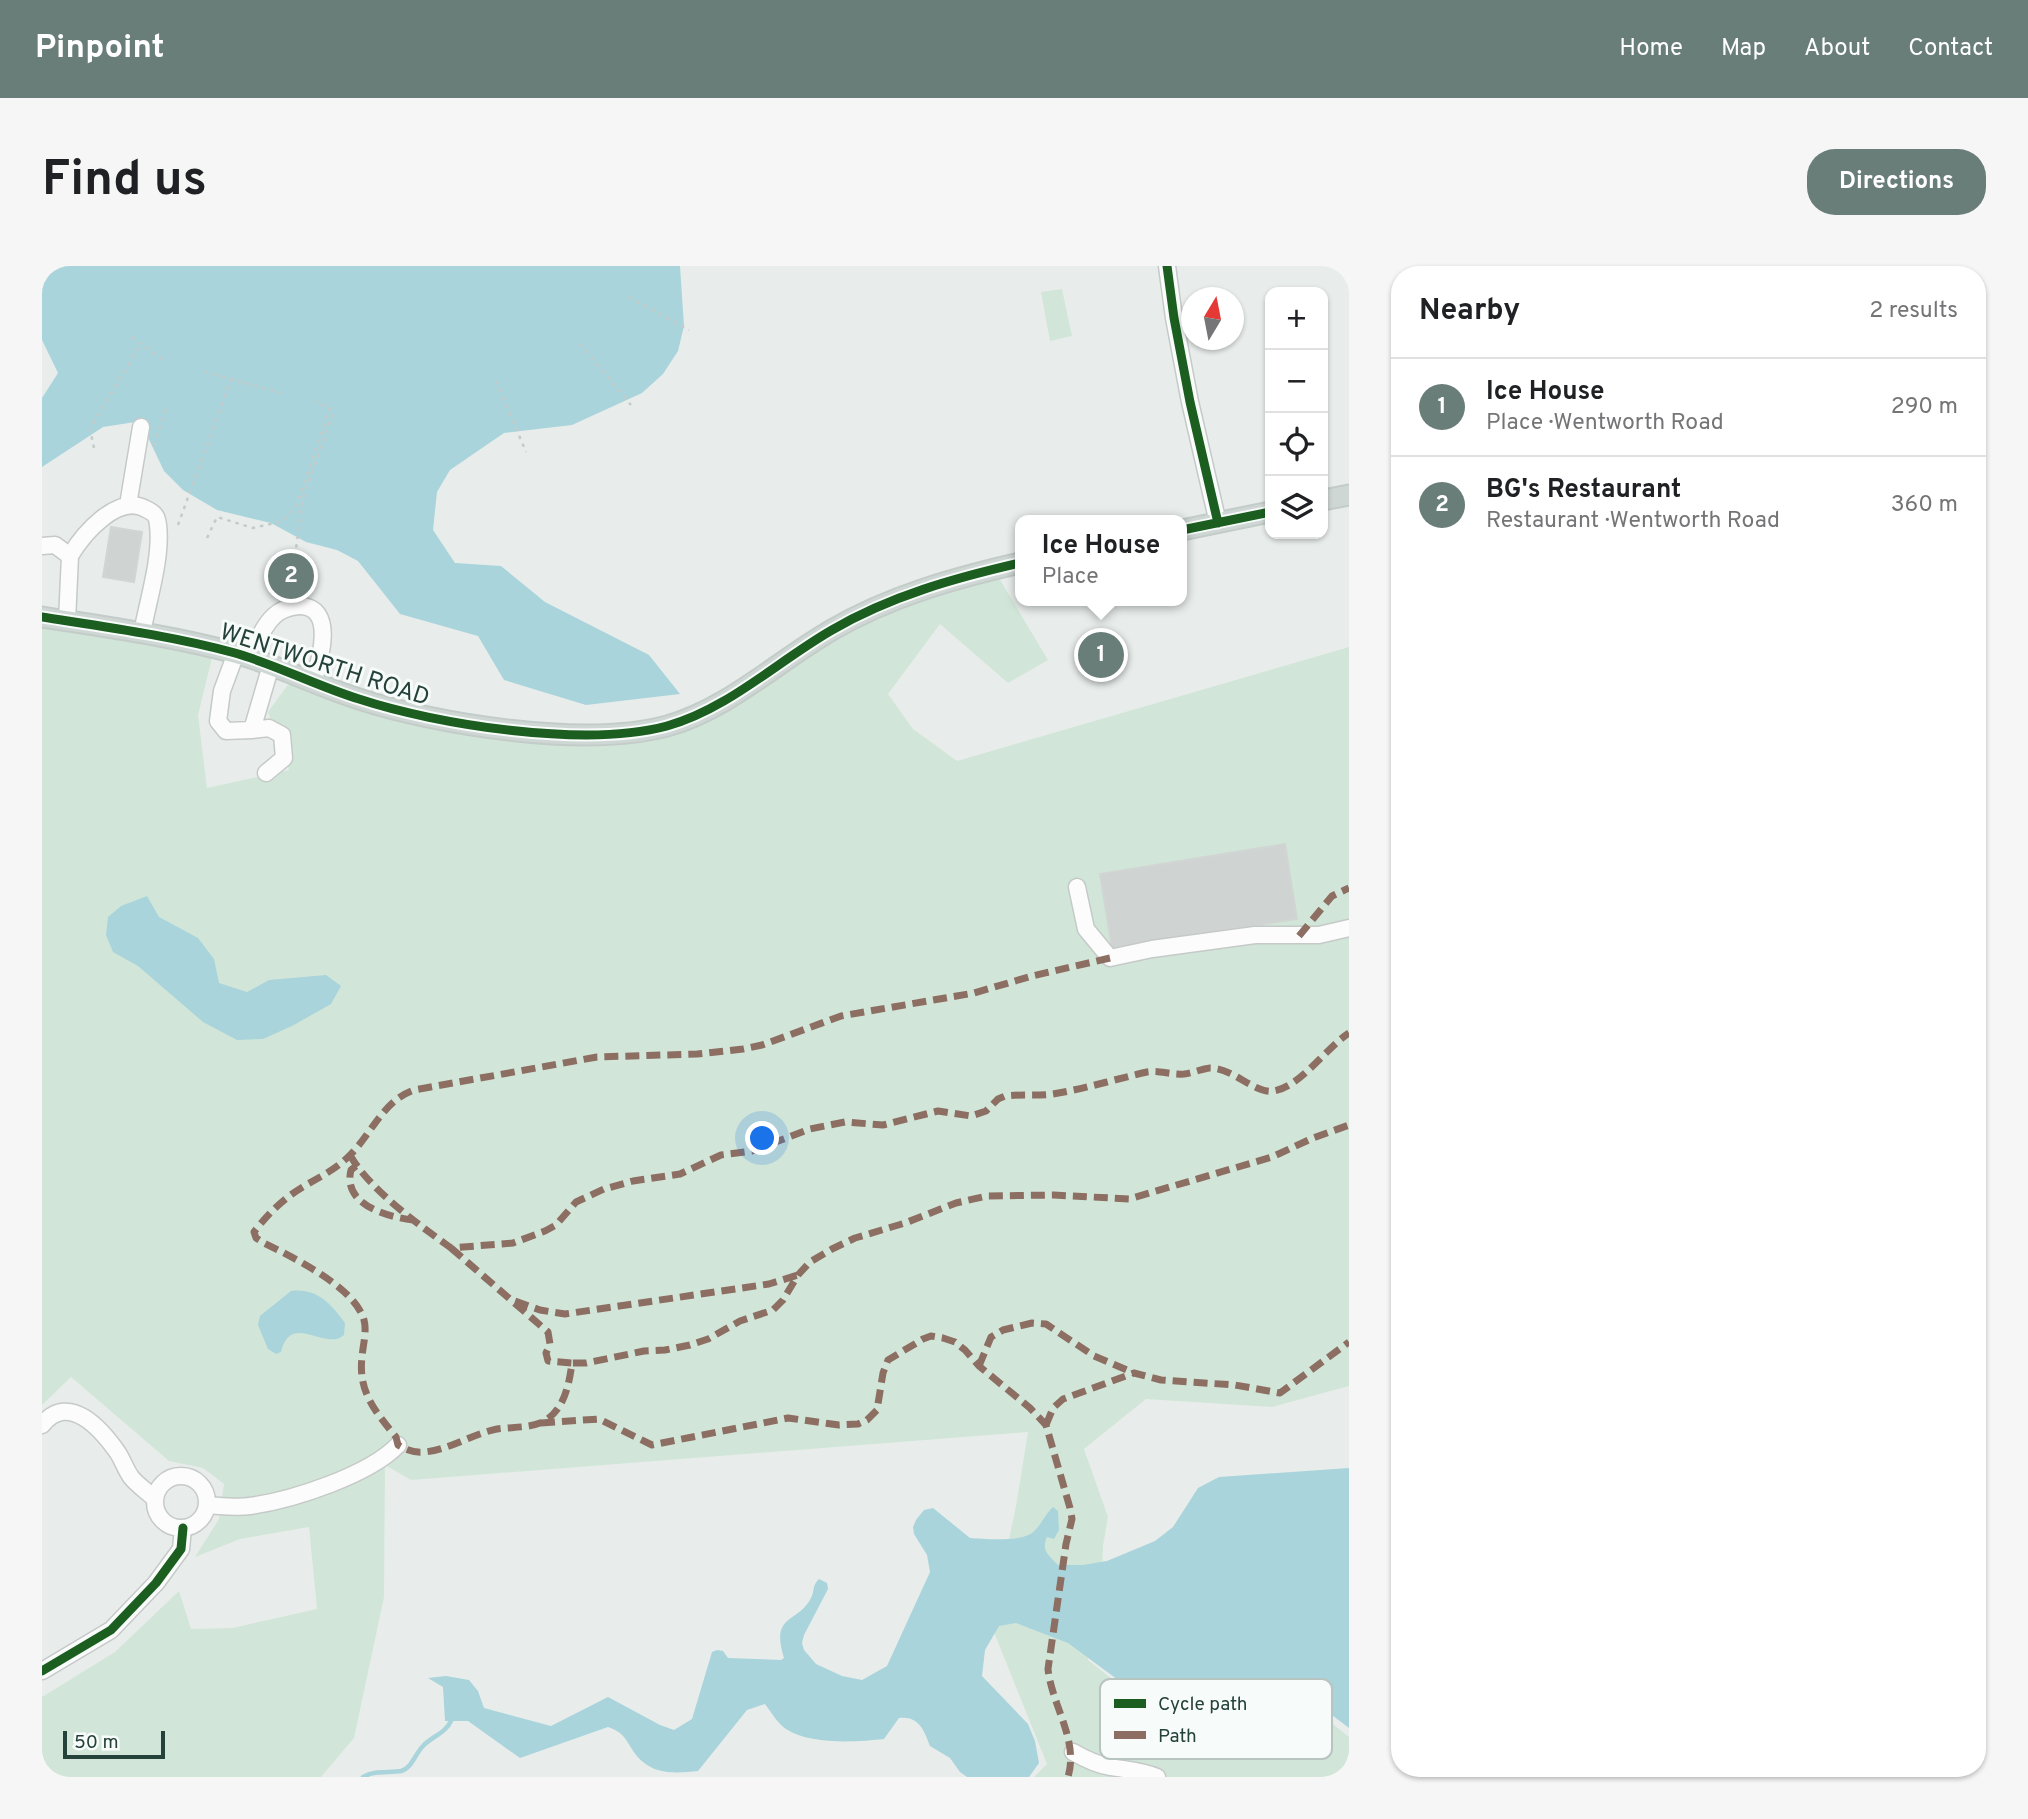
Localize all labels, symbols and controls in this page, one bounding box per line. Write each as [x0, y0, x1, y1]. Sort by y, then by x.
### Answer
text: Pinpoint [35, 28, 164, 70]
text: Home [1619, 34, 1683, 64]
text: Map [1721, 34, 1766, 64]
text: About [1804, 34, 1870, 64]
text: Contact [1908, 34, 1993, 64]
button: Directions [1807, 149, 1986, 215]
text: Find us [42, 151, 207, 213]
north arrow [1181, 287, 1244, 350]
map controls [1265, 287, 1328, 539]
button: + [1265, 287, 1328, 350]
text: Nearby [1419, 293, 1520, 330]
text: 2 results [1869, 297, 1958, 326]
button: − [1265, 350, 1328, 413]
text: Ice House [1486, 376, 1605, 409]
text: 1 [1437, 393, 1447, 422]
text: 290 m [1891, 393, 1958, 422]
text: Place · Wentworth Road [1486, 409, 1724, 438]
button: locate [1265, 413, 1328, 476]
text: BG's Restaurant [1486, 474, 1681, 507]
button: layers [1265, 476, 1328, 539]
text: 2 [1435, 491, 1449, 520]
text: 360 m [1891, 491, 1958, 520]
text: Restaurant · Wentworth Road [1486, 507, 1780, 536]
popup [1015, 515, 1187, 606]
text: Ice House [1042, 530, 1160, 563]
pin: 2 [268, 550, 314, 602]
text: Place [1042, 563, 1099, 592]
street label: WENTWORTH ROAD [216, 618, 433, 714]
pin: 1 [1078, 629, 1124, 681]
your location [745, 1121, 779, 1155]
legend [1100, 1679, 1332, 1759]
text: Cycle path [1158, 1693, 1247, 1717]
text: Path [1158, 1725, 1197, 1749]
scale bar [63, 1728, 164, 1760]
text: 50 m [74, 1731, 119, 1755]

